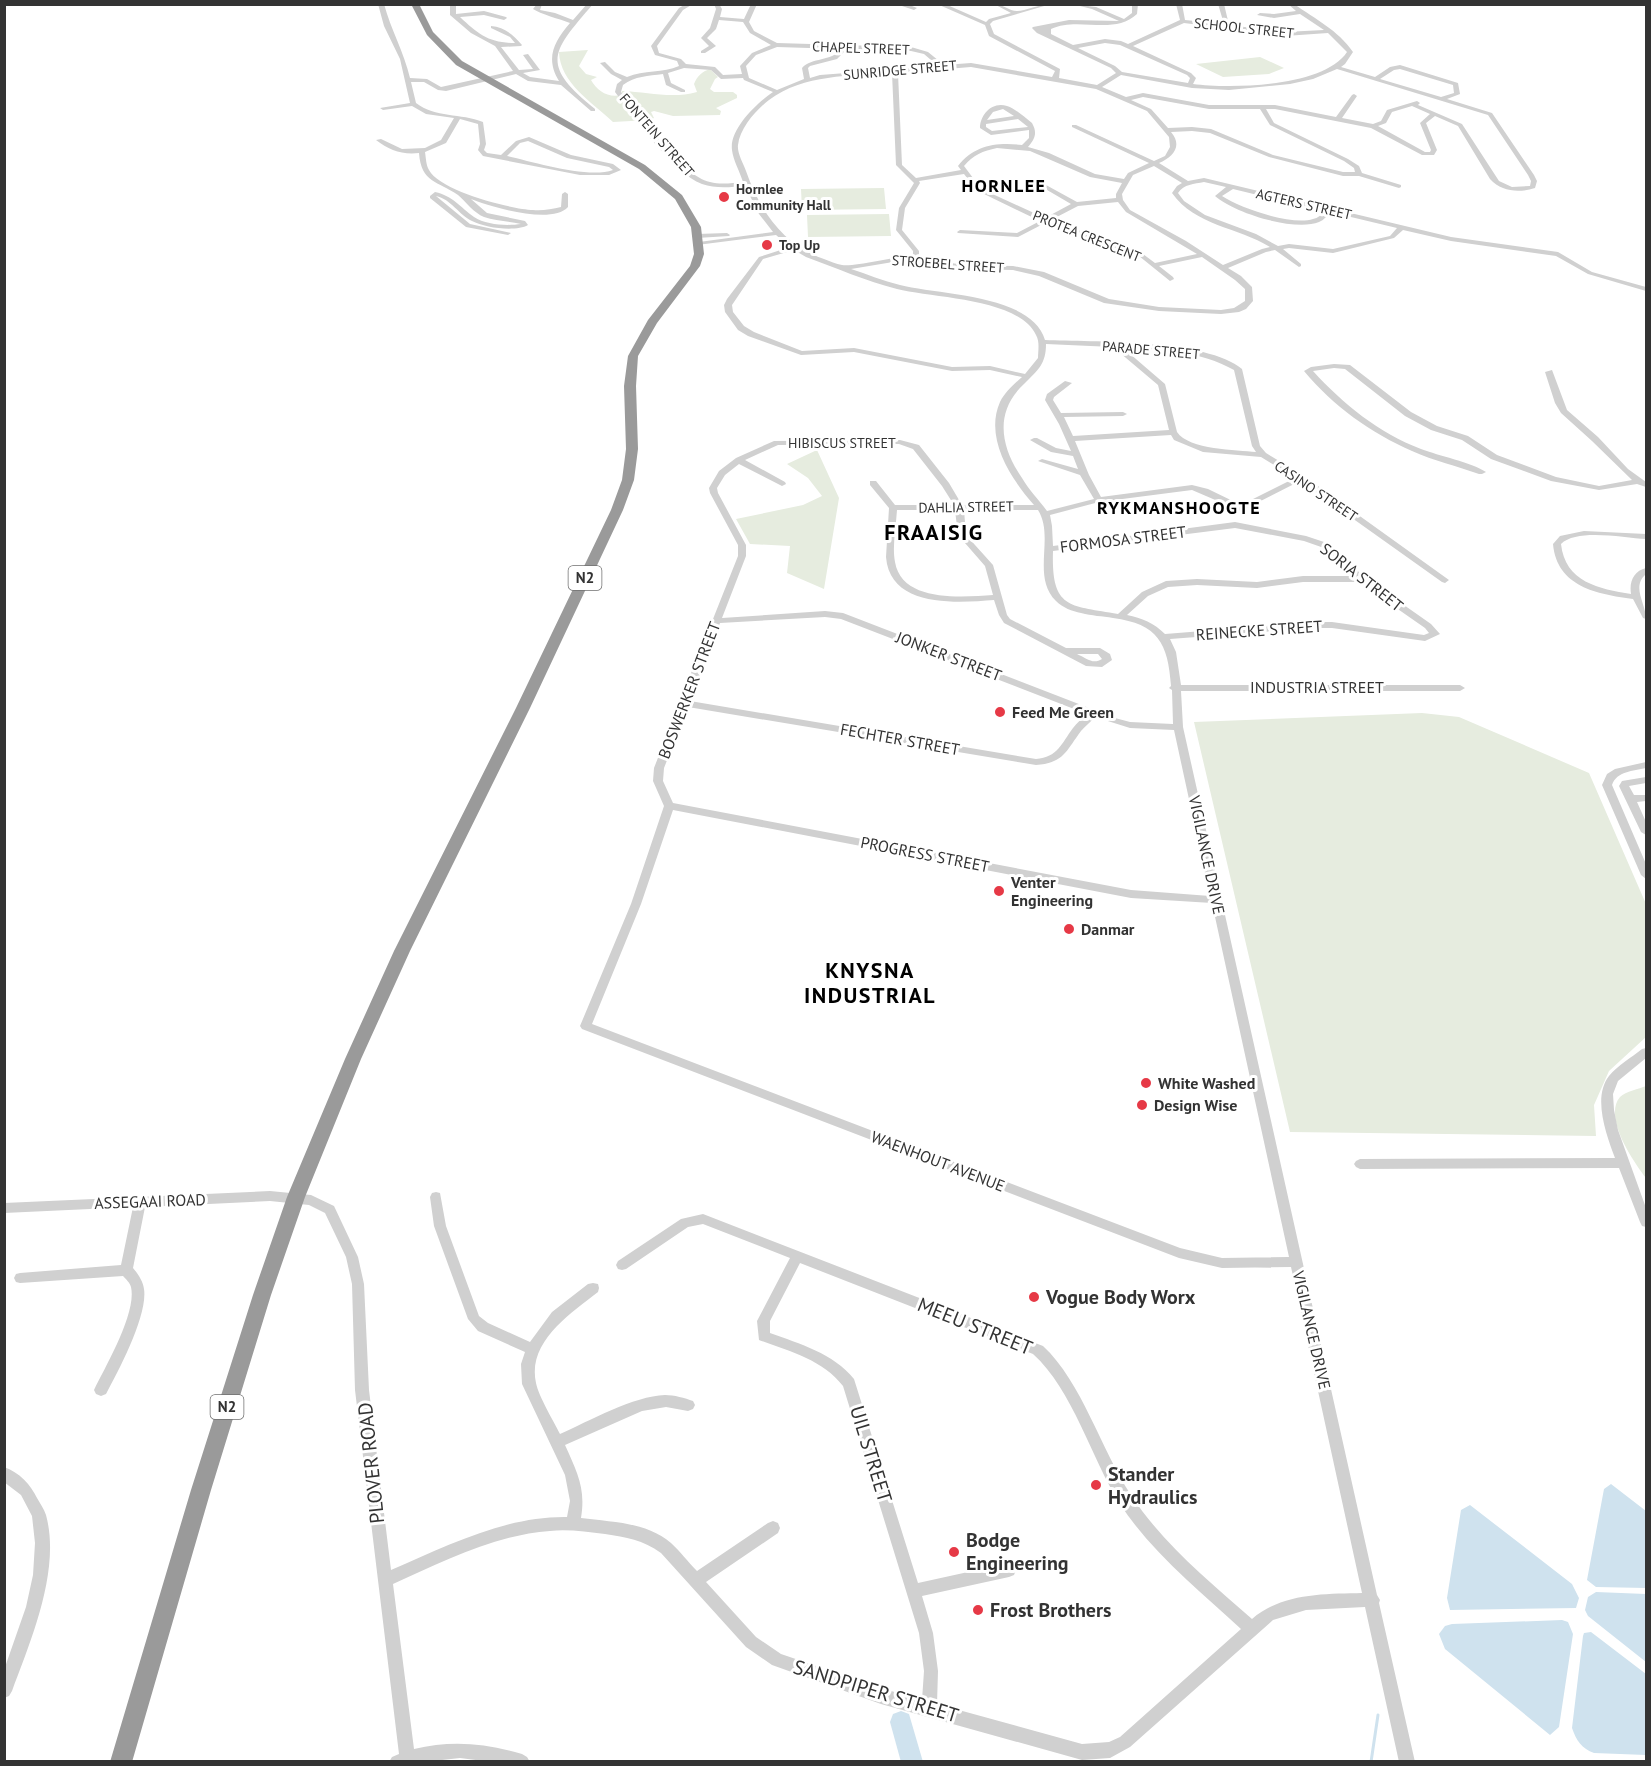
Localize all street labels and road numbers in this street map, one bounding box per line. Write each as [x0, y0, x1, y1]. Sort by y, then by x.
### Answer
street label: SCHOOL STREET [1193, 14, 1295, 42]
street label: CHAPEL STREET [812, 37, 910, 59]
street label: SUNRIDGE STREET [843, 56, 958, 84]
street label: FONTEIN STREET [616, 89, 698, 181]
street label: AGTERS STREET [1254, 184, 1354, 224]
street label: PROTEA CRESCENT [1030, 206, 1144, 266]
street label: STROEBEL STREET [891, 251, 1005, 277]
street label: PARADE STREET [1101, 337, 1201, 363]
street label: HIBISCUS STREET [788, 434, 896, 452]
street label: CASINO STREET [1271, 457, 1361, 526]
street label: DAHLIA STREET [918, 497, 1014, 517]
street label: FORMOSA STREET [1059, 521, 1187, 557]
street label: SORIA STREET [1317, 538, 1407, 616]
road number: N2 [568, 566, 602, 590]
street label: REINECKE STREET [1195, 616, 1323, 644]
street label: BOSWERKER STREET [654, 619, 724, 761]
street label: JONKER STREET [892, 626, 1005, 685]
street label: INDUSTRIA STREET [1250, 677, 1384, 697]
street label: FECHTER STREET [839, 719, 961, 759]
street label: VIGILANCE DRIVE [1184, 793, 1229, 916]
street label: PROGRESS STREET [859, 832, 991, 876]
street label: WAENHOUT AVENUE [868, 1126, 1008, 1196]
street label: ASSEGAAI ROAD [94, 1189, 206, 1213]
street label: VIGILANCE DRIVE [1288, 1268, 1335, 1391]
street label: MEEU STREET [914, 1291, 1036, 1361]
road number: N2 [210, 1395, 244, 1419]
street label: PLOVER ROAD [352, 1401, 390, 1525]
street label: UIL STREET [844, 1402, 898, 1506]
street label: SANDPIPER STREET [790, 1654, 962, 1728]

